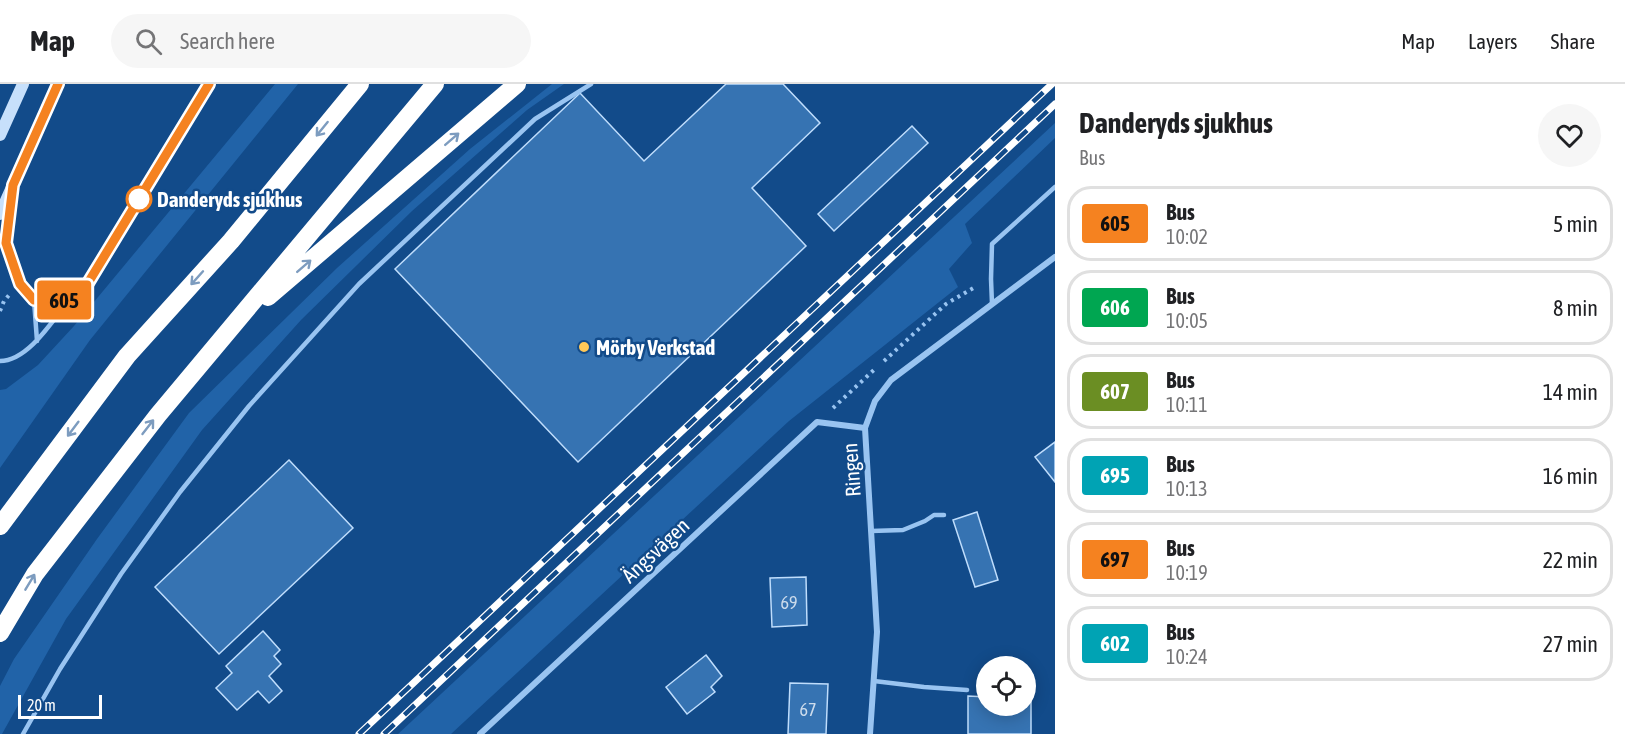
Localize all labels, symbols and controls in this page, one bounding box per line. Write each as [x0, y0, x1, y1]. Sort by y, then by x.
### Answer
search box [111, 14, 531, 68]
text: Map [30, 25, 75, 57]
icon: search [132, 25, 165, 58]
text: Search here [180, 28, 275, 54]
text: Map [1401, 29, 1435, 53]
text: Layers [1468, 29, 1518, 53]
text: Share [1551, 29, 1595, 53]
button: heart [1538, 104, 1601, 167]
text: Danderyds sjukhus [1079, 107, 1273, 139]
one-way arrow [316, 121, 329, 137]
one-way arrow [445, 132, 460, 146]
text: Bus [1079, 146, 1105, 169]
marker: Danderyds sjukhus [126, 186, 152, 212]
place label: Danderyds sjukhus [157, 187, 303, 211]
text: Bus [1166, 199, 1195, 225]
text: 605 [1100, 211, 1130, 235]
text: 5 min [1553, 211, 1598, 237]
text: 10:02 [1166, 225, 1208, 248]
one-way arrow [296, 259, 312, 272]
one-way arrow [190, 271, 204, 286]
line badge: 605 [29, 280, 98, 320]
text: Bus [1166, 283, 1195, 309]
text: 605 [49, 288, 79, 312]
text: 606 [1100, 295, 1130, 319]
text: 8 min [1553, 295, 1598, 321]
text: 10:05 [1166, 309, 1208, 332]
place label: Mörby Verkstad [596, 335, 715, 359]
marker: Mörby Verkstad [577, 340, 591, 354]
text: Bus [1166, 367, 1195, 393]
text: 607 [1100, 379, 1130, 403]
text: 14 min [1543, 379, 1598, 405]
text: 10:11 [1166, 393, 1208, 416]
one-way arrow [67, 420, 79, 436]
one-way arrow [142, 420, 154, 436]
street label: Ringen [837, 442, 865, 498]
text: Bus [1166, 451, 1195, 477]
text: 695 [1100, 463, 1130, 487]
text: 16 min [1543, 463, 1598, 489]
text: 10:13 [1166, 477, 1208, 500]
street label: Ängsvägen [616, 513, 694, 587]
text: Bus [1166, 535, 1195, 561]
text: 697 [1100, 547, 1130, 571]
text: 22 min [1543, 547, 1598, 573]
text: 10:19 [1166, 561, 1208, 584]
one-way arrow [24, 574, 36, 591]
house number: 69 [781, 592, 797, 613]
text: Bus [1166, 619, 1195, 645]
text: 602 [1100, 631, 1130, 655]
text: 27 min [1543, 631, 1598, 657]
text: 10:24 [1166, 645, 1208, 668]
map controls [976, 656, 1036, 716]
button: locate [976, 656, 1036, 716]
scale bar [18, 692, 102, 720]
text: 20 m [27, 696, 56, 714]
house number: 67 [800, 699, 816, 720]

